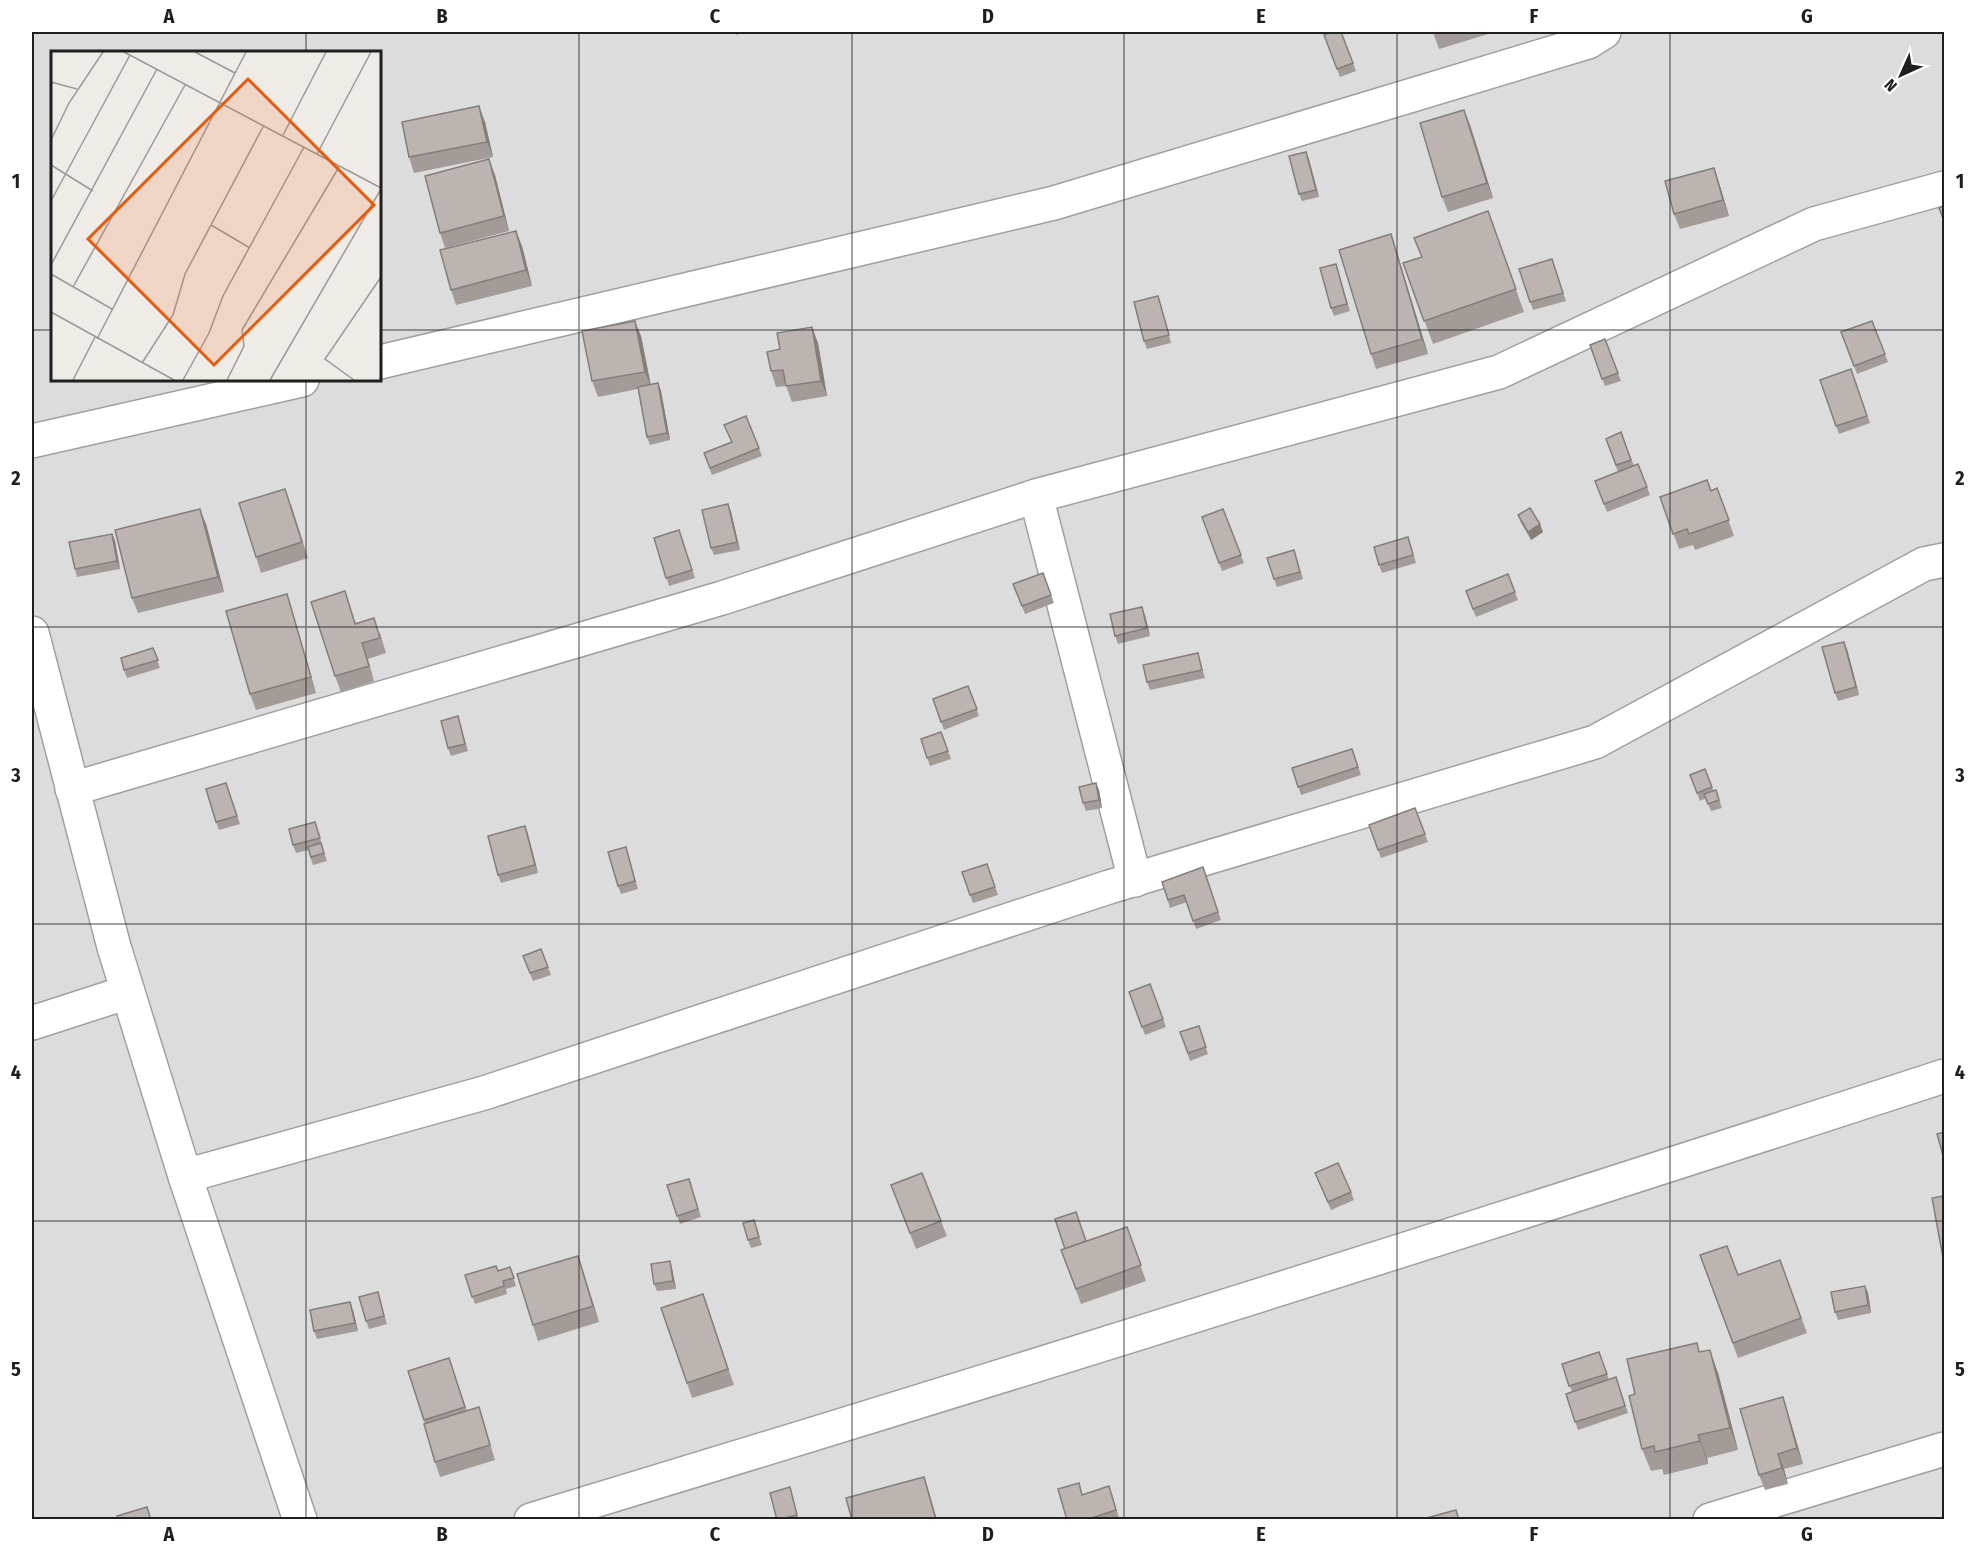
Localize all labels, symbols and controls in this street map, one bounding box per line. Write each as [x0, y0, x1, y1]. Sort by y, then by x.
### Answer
text: A [163, 4, 176, 28]
text: B [436, 4, 448, 28]
text: C [710, 4, 721, 28]
text: D [982, 4, 994, 28]
text: E [1256, 4, 1266, 28]
text: F [1530, 4, 1539, 28]
text: G [1801, 4, 1813, 28]
north arrow [1871, 45, 1931, 105]
inset map [51, 51, 381, 381]
text: N [1881, 75, 1901, 95]
text: 1 [12, 169, 20, 193]
text: 1 [1956, 169, 1964, 193]
text: 2 [10, 466, 21, 490]
text: 2 [1954, 466, 1965, 490]
text: 3 [10, 763, 21, 787]
text: 3 [1954, 763, 1965, 787]
text: 4 [11, 1060, 21, 1084]
text: 4 [1955, 1060, 1965, 1084]
text: 5 [11, 1357, 21, 1381]
text: 5 [1955, 1357, 1965, 1381]
text: A [163, 1522, 176, 1546]
text: B [436, 1522, 448, 1546]
text: C [710, 1522, 721, 1546]
text: D [982, 1522, 994, 1546]
text: E [1256, 1522, 1266, 1546]
text: F [1530, 1522, 1539, 1546]
text: G [1801, 1522, 1813, 1546]

